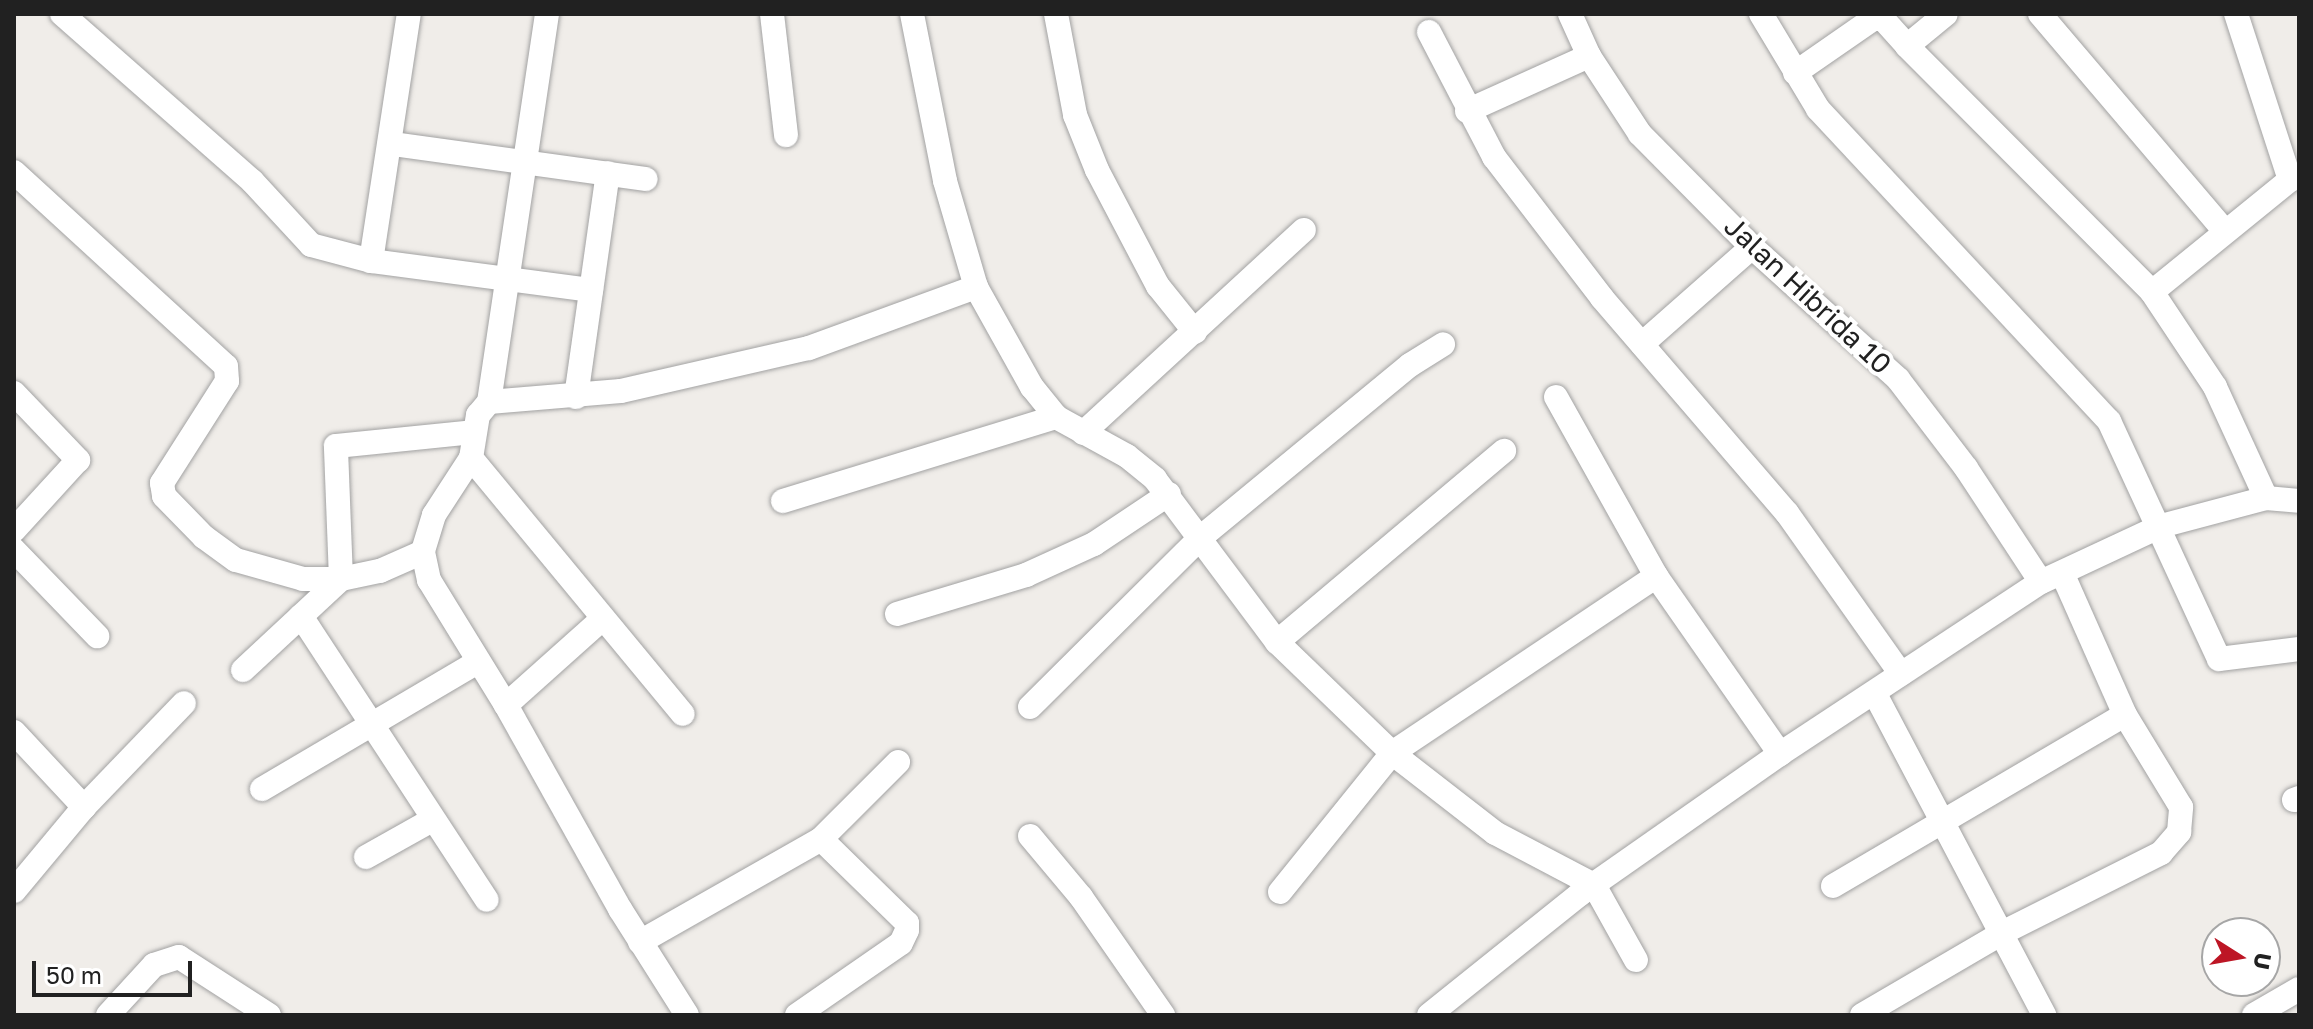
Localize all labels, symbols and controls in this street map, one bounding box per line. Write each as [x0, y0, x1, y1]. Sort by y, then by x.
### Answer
street label: Jalan Hibrida 10 [1718, 209, 1898, 381]
north arrow [2201, 917, 2281, 997]
scale bar [36, 945, 196, 995]
text: U [2248, 951, 2278, 972]
text: 50 m [46, 960, 102, 989]

